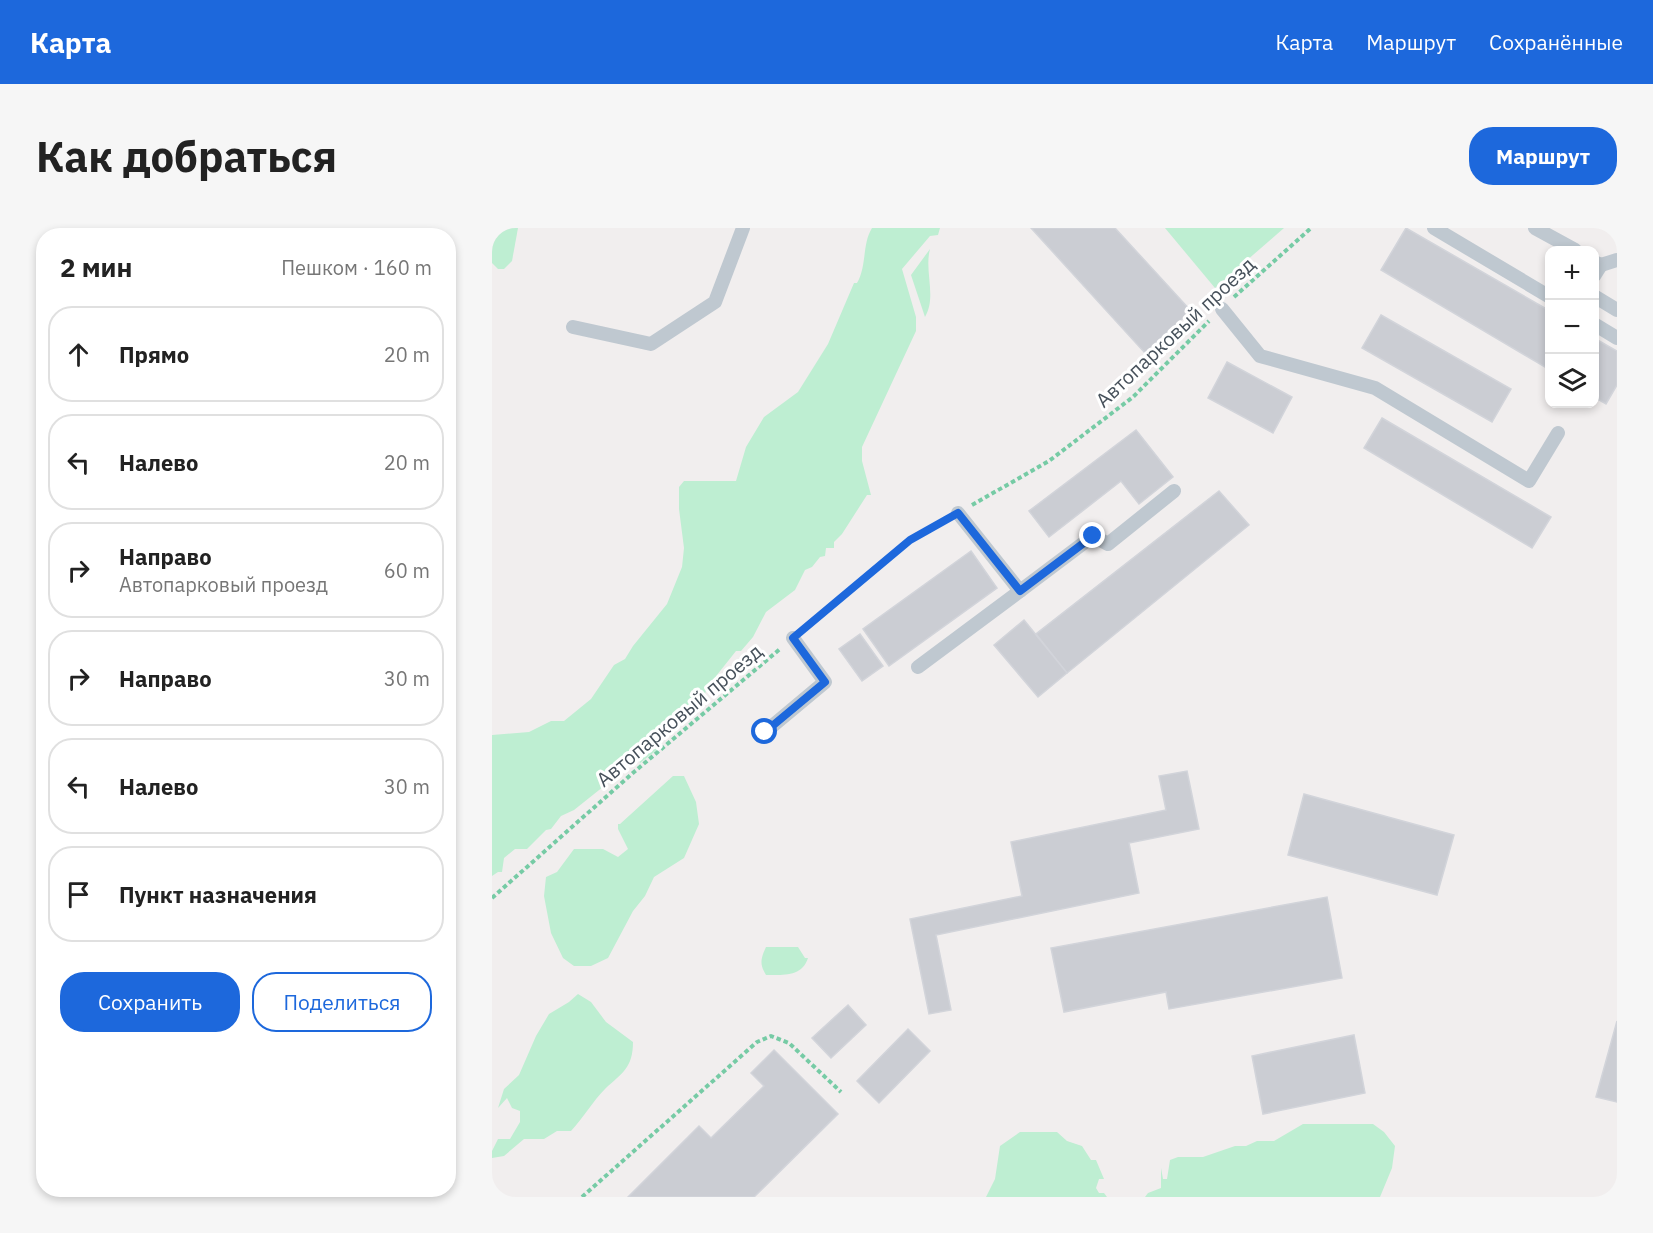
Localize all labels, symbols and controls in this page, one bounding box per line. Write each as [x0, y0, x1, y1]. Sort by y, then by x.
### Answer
text: Карта [30, 24, 111, 61]
text: Карта [1275, 28, 1333, 56]
text: Маршрут [1366, 28, 1456, 56]
text: Сохранённые [1489, 28, 1623, 56]
button: Маршрут [1469, 127, 1617, 185]
text: Как добраться [36, 129, 337, 184]
map controls [1545, 246, 1599, 408]
button: + [1545, 246, 1599, 300]
text: 2 мин [60, 250, 132, 284]
street label: Автопарковый проезд [1089, 251, 1261, 413]
text: Пешком · 160 m [281, 254, 432, 281]
button: − [1545, 300, 1599, 354]
icon: ahead [62, 338, 95, 371]
text: Прямо [119, 340, 189, 369]
text: 20 m [384, 341, 430, 368]
button: layers [1545, 354, 1599, 408]
icon: left [62, 446, 95, 479]
text: Налево [119, 448, 198, 477]
text: 20 m [384, 449, 430, 476]
route end [1079, 522, 1105, 548]
text: Направо [119, 542, 212, 571]
icon: right [62, 554, 95, 587]
text: 60 m [384, 557, 430, 584]
text: Автопарковый проезд [119, 571, 328, 598]
street label: Автопарковый проезд [590, 637, 768, 793]
icon: right [62, 662, 95, 695]
text: Направо [119, 664, 212, 693]
text: 30 m [384, 665, 430, 692]
route start [751, 718, 777, 744]
icon: left [62, 770, 95, 803]
text: Налево [119, 772, 198, 801]
text: 30 m [384, 773, 430, 800]
icon: arrive [62, 878, 95, 911]
text: Пункт назначения [119, 880, 317, 909]
button: Сохранить [60, 972, 240, 1032]
button: Поделиться [252, 972, 432, 1032]

